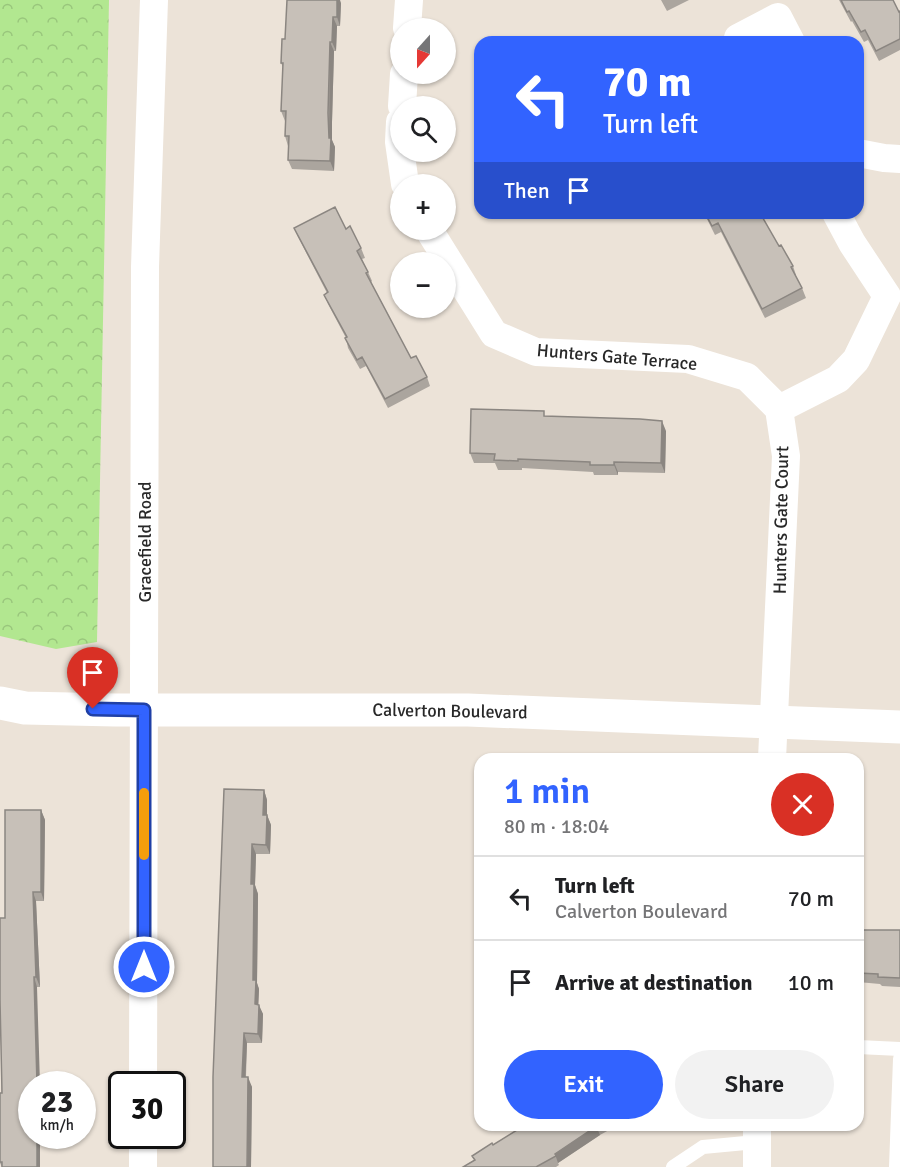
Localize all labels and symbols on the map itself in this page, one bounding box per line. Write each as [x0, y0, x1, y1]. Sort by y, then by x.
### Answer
north arrow [390, 18, 456, 84]
street label: Hunters Gate Terrace [536, 339, 698, 375]
street label: Hunters Gate Court [769, 446, 793, 594]
street label: Gracefield Road [134, 481, 156, 603]
pin [67, 647, 118, 709]
street label: Calverton Boulevard [372, 699, 528, 723]
position arrow [112, 935, 176, 999]
speed limit sign: 30 [108, 1071, 186, 1149]

